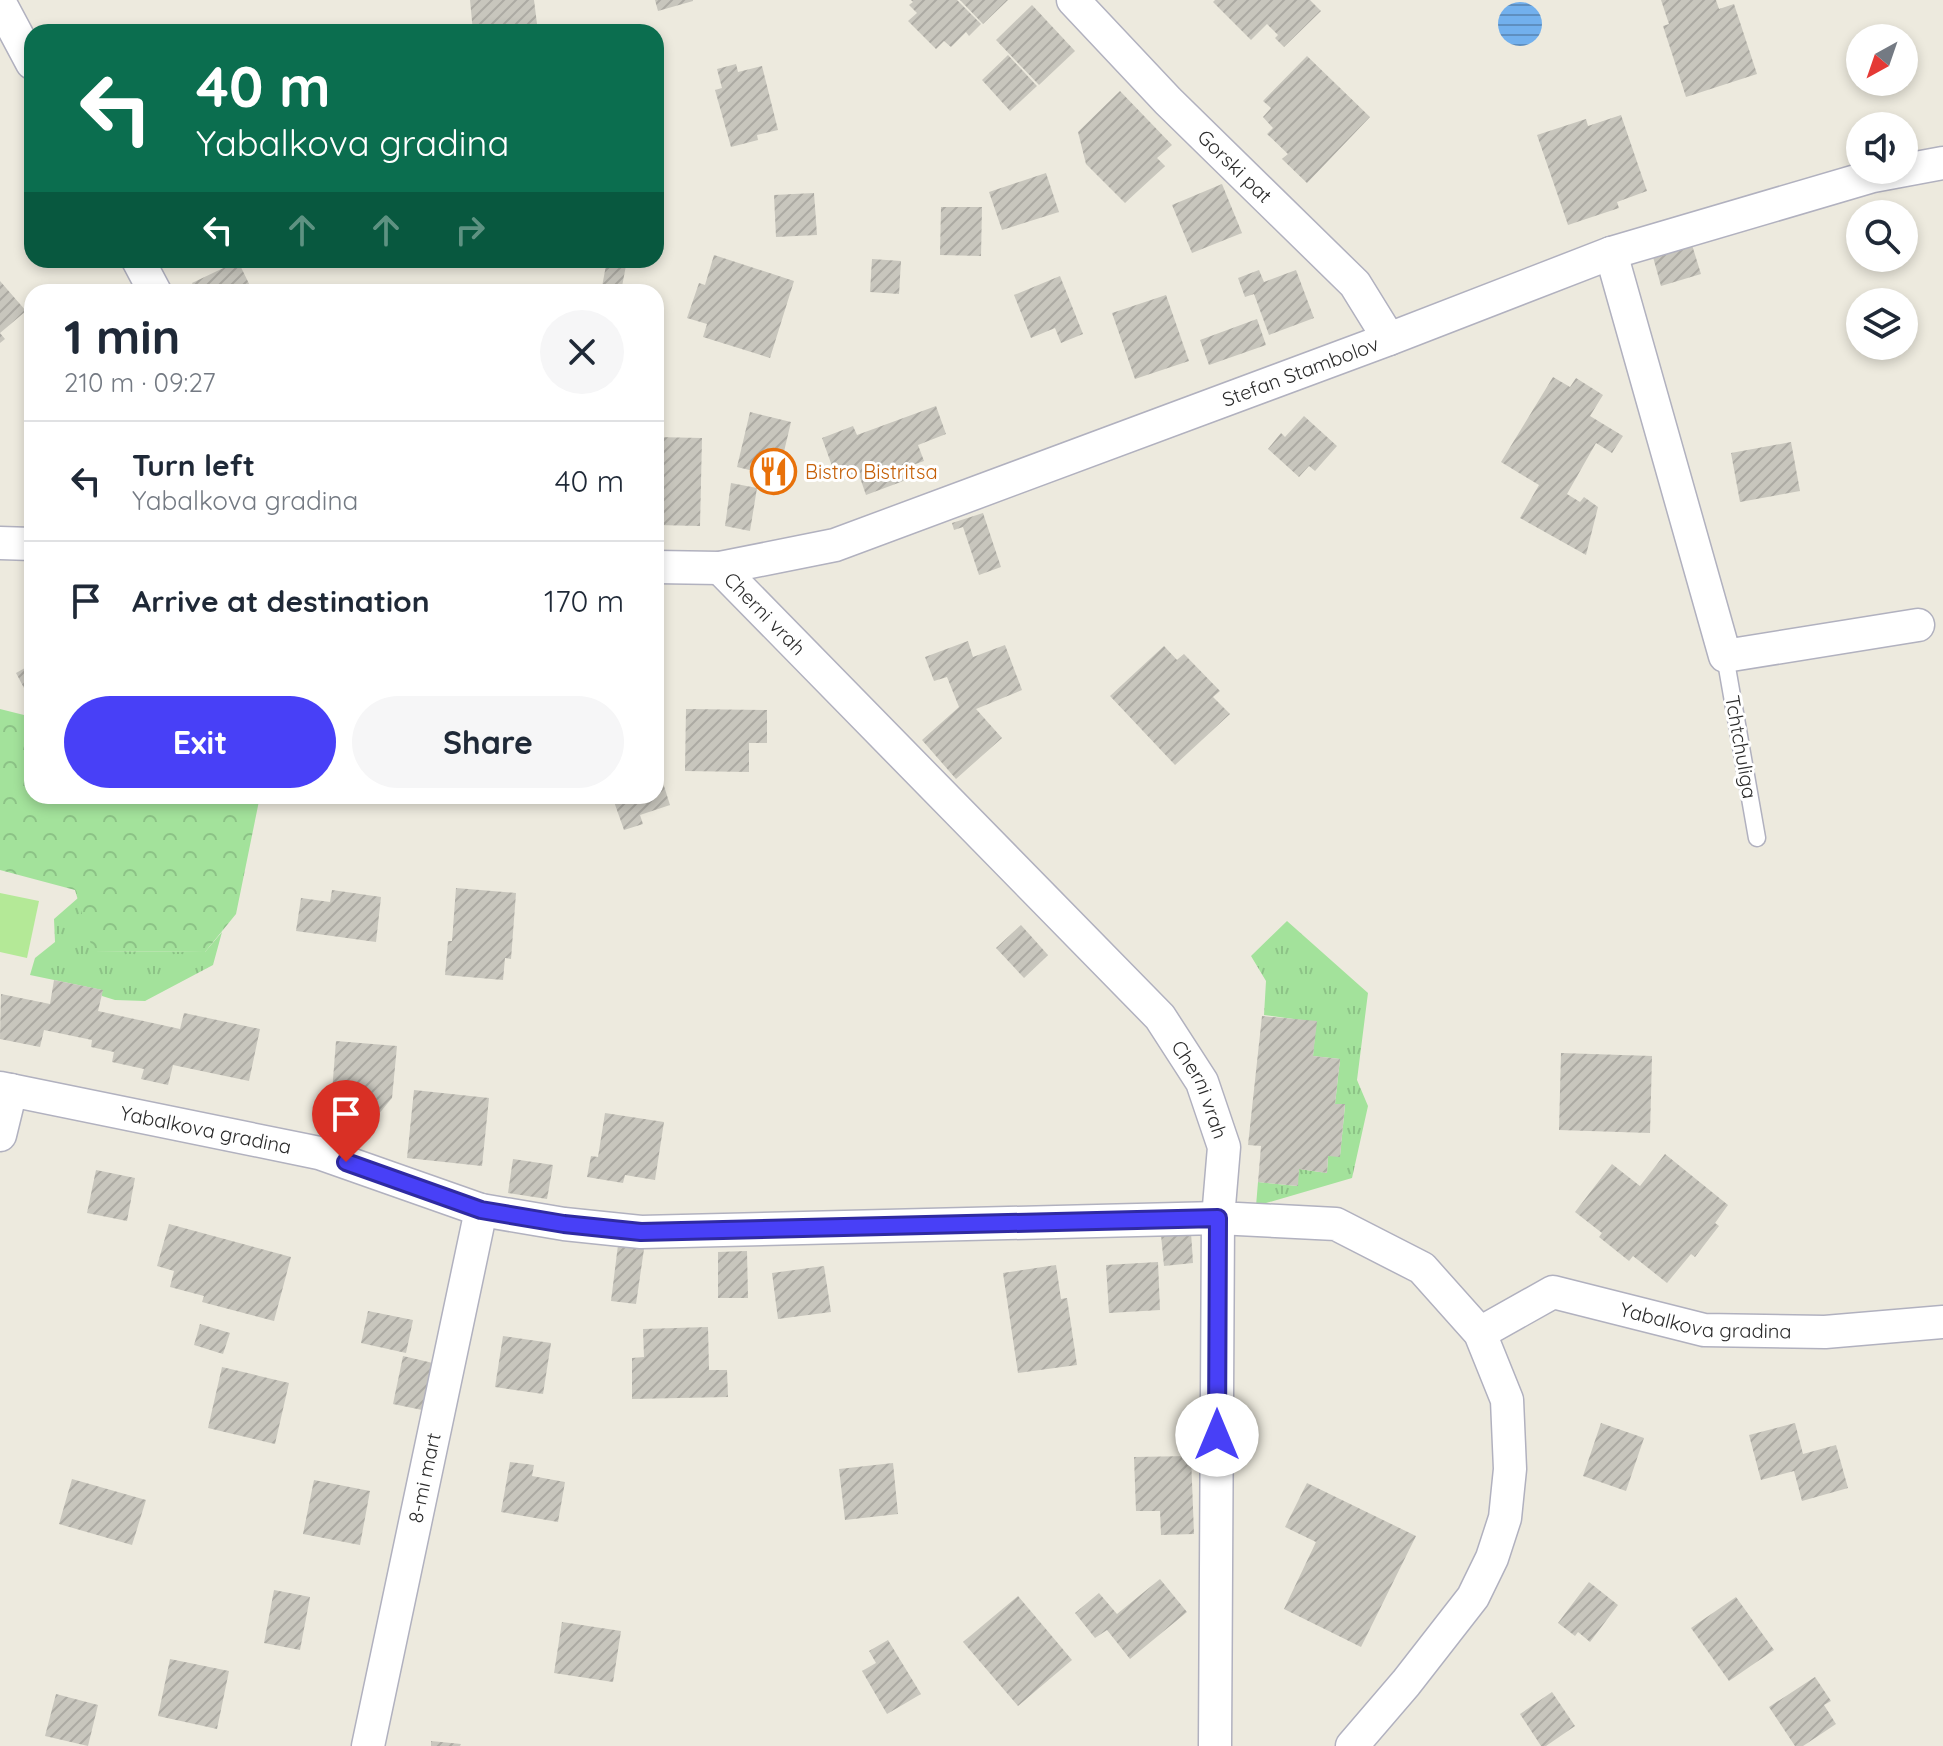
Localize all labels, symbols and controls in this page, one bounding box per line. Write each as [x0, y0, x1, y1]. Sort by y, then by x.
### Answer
north arrow [1846, 24, 1918, 96]
map controls [1846, 24, 1918, 360]
text: 40 m [196, 51, 331, 121]
icon: left [64, 56, 168, 160]
button: sound [1846, 112, 1918, 184]
text: Yabalkova gradina [196, 120, 509, 165]
street label: Gorski pat [1193, 124, 1278, 208]
button: search [1846, 200, 1918, 272]
icon: left [196, 208, 240, 252]
icon: ahead [280, 208, 324, 252]
icon: ahead [364, 208, 408, 252]
icon: right [448, 208, 492, 252]
button: layers [1846, 288, 1918, 360]
text: 1 min [64, 306, 180, 366]
button: close [540, 310, 624, 394]
street label: Stefan Stambolov [1219, 331, 1382, 412]
text: 210 m · 09:27 [64, 366, 216, 399]
text: Turn left [132, 446, 255, 484]
restaurant icon: Bistro Bistritsa [750, 448, 798, 496]
icon: left [64, 459, 108, 503]
place label: Bistro Bistritsa [805, 459, 938, 484]
text: 40 m [555, 462, 624, 500]
text: Yabalkova gradina [132, 484, 358, 517]
street label: Cherni vrah [719, 567, 811, 660]
icon: arrive [64, 579, 108, 623]
text: Arrive at destination [132, 582, 430, 620]
text: 170 m [544, 582, 624, 620]
street label: Tchtchuliga [1720, 693, 1763, 801]
button: Exit [64, 696, 336, 788]
button: Share [352, 696, 624, 788]
street label: Cherni vrah [1166, 1035, 1233, 1142]
pin [312, 1080, 380, 1162]
icon: arrive [324, 1092, 368, 1136]
street label: Yabalkova gradina [118, 1100, 294, 1159]
street label: Yabalkova gradina [1617, 1296, 1792, 1343]
position arrow [1175, 1393, 1259, 1477]
street label: 8-mi mart [402, 1430, 446, 1525]

